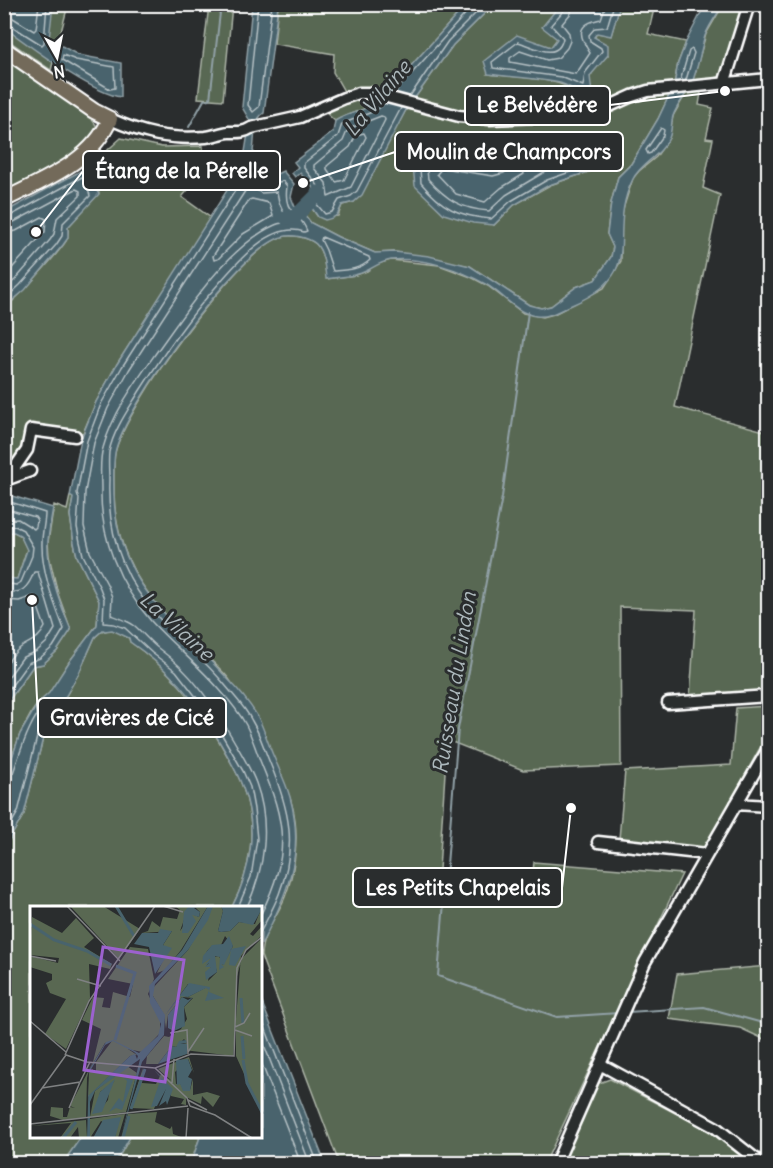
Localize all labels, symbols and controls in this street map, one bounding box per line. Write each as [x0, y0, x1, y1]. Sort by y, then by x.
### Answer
north arrow [27, 27, 87, 87]
water label: La Vilaine [337, 53, 418, 142]
text: N [52, 61, 66, 83]
callout: Le Belvédère [465, 86, 610, 125]
text: Le Belvédère [476, 91, 598, 118]
callout: Moulin de Champcors [395, 132, 623, 171]
text: Moulin de Champcors [407, 138, 612, 165]
callout: Étang de la Pérelle [83, 151, 280, 190]
text: Étang de la Pérelle [95, 156, 269, 184]
water label: La Vilaine [134, 586, 221, 668]
water label: Ruisseau du Lindon [426, 589, 482, 776]
callout: Gravières de Cicé [38, 698, 226, 737]
text: Gravières de Cicé [50, 704, 214, 731]
callout: Les Petits Chapelais [353, 868, 562, 907]
text: Les Petits Chapelais [365, 874, 551, 901]
inset map [30, 906, 262, 1138]

